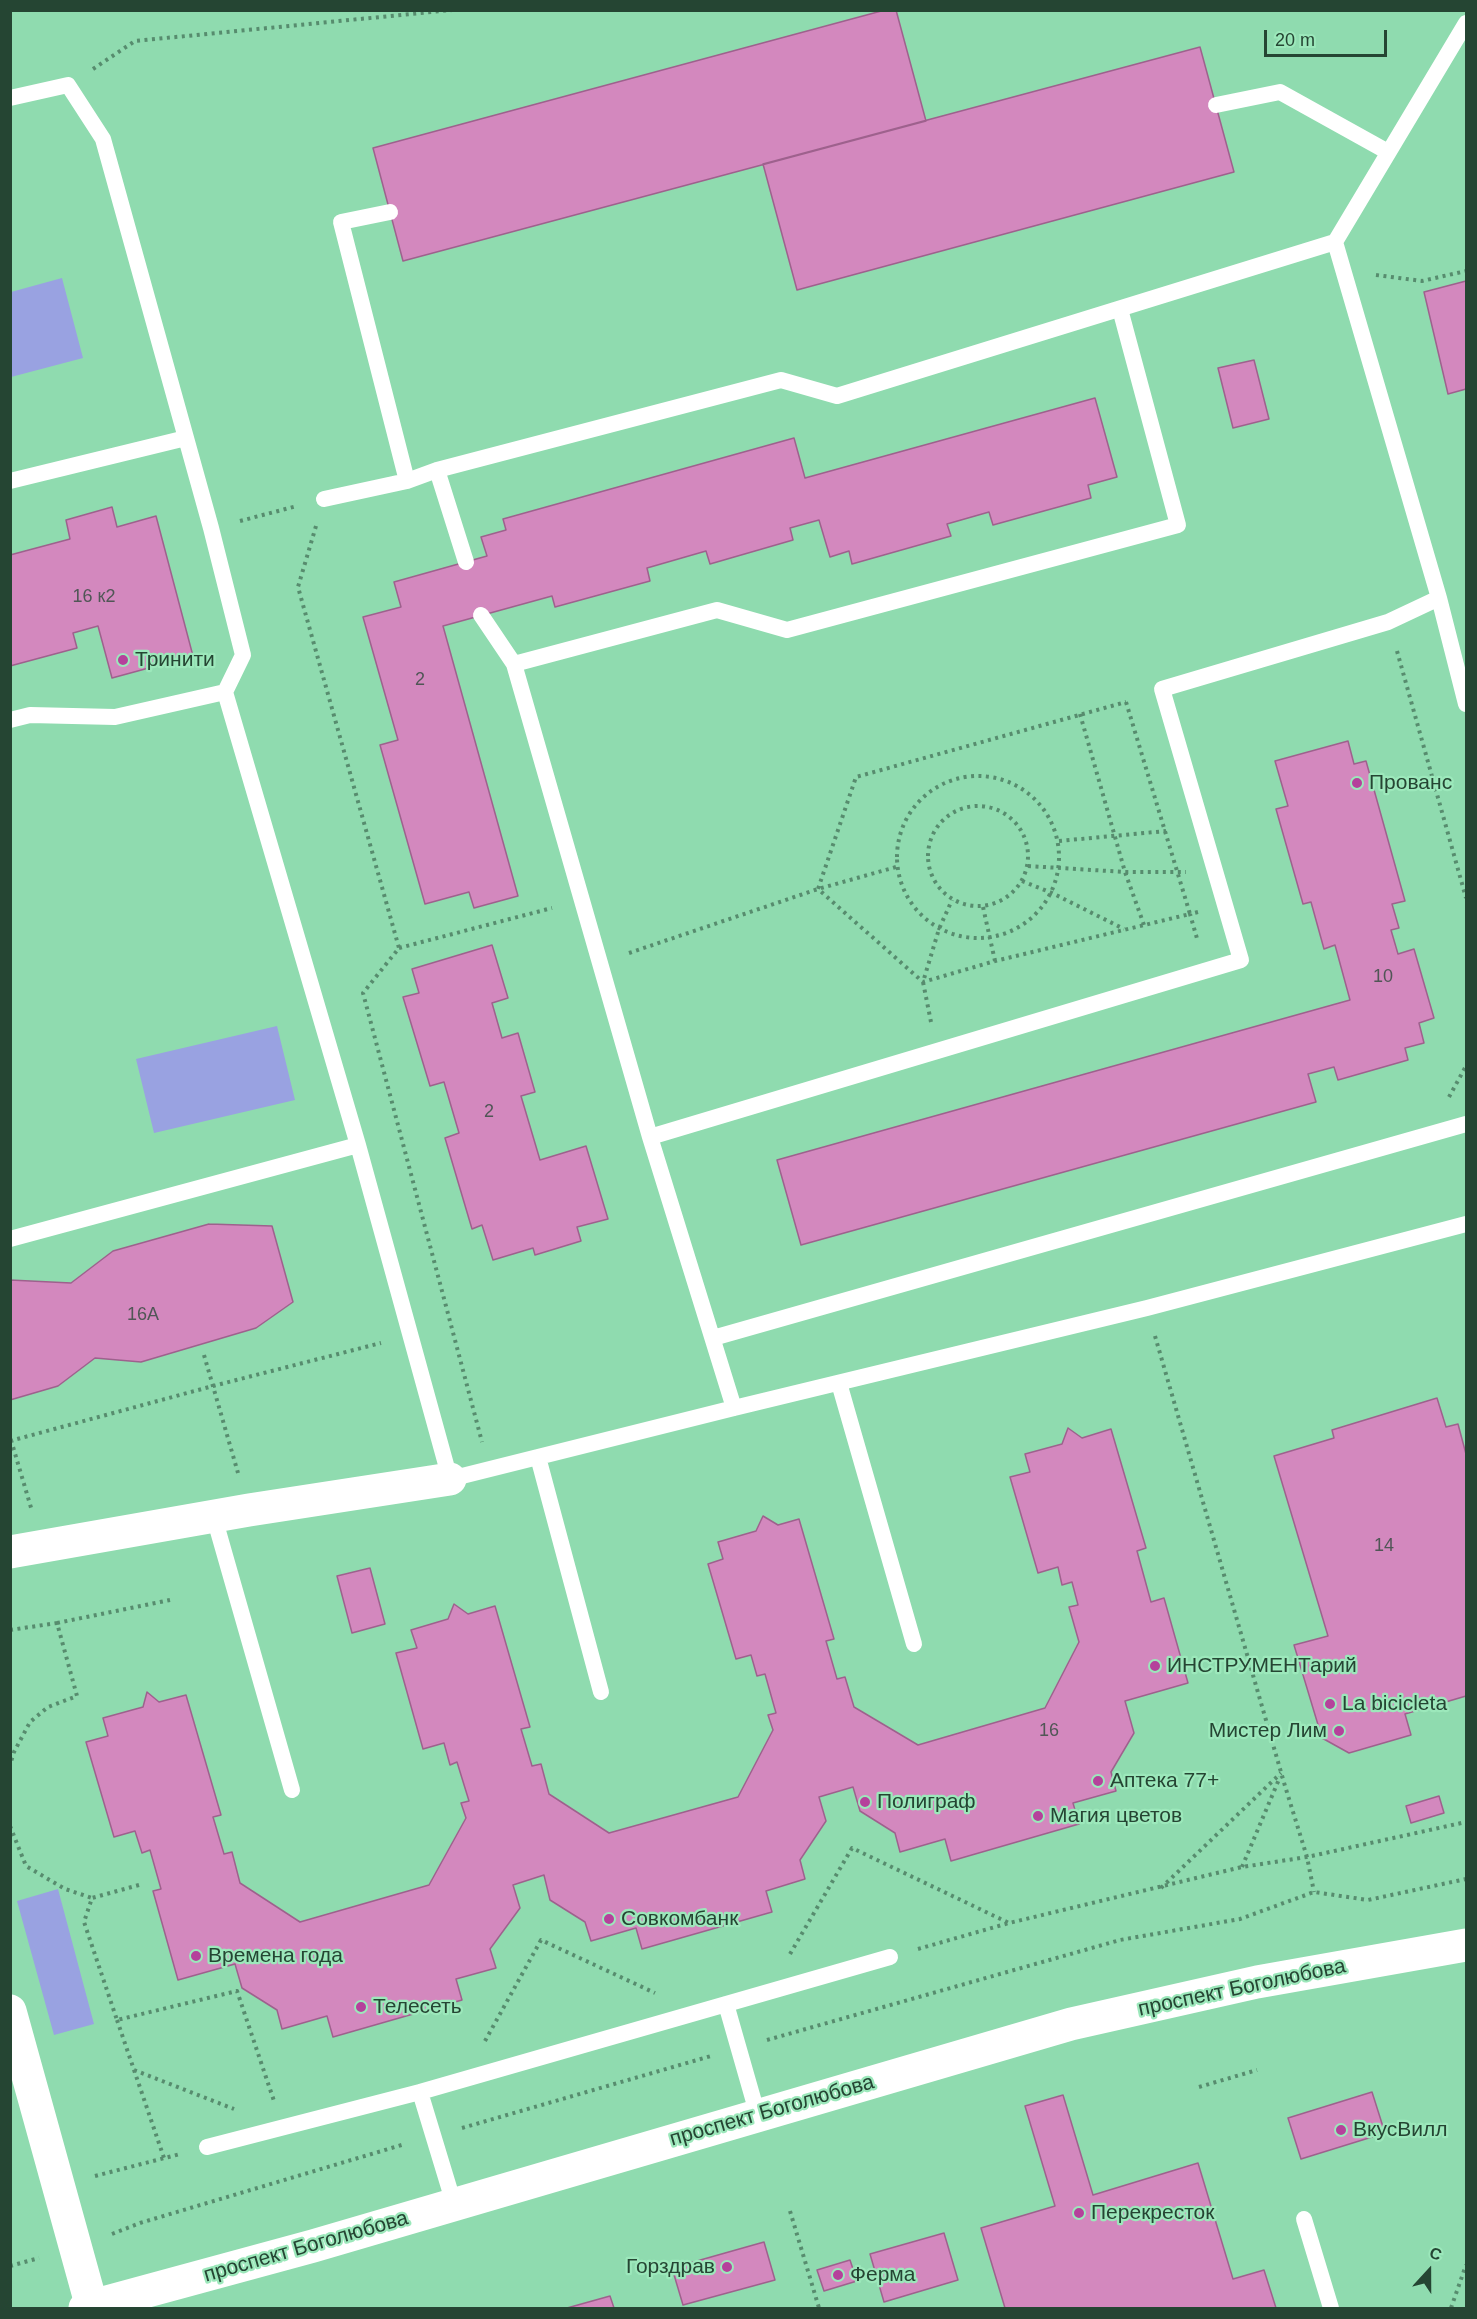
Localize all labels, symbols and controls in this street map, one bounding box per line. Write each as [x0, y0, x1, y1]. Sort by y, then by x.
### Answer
scale bar [1267, 18, 1390, 56]
text: 20 m [1275, 30, 1315, 50]
house number: 16 к2 [73, 586, 115, 608]
place label: Тринити [135, 647, 215, 673]
marker: Тринити [116, 653, 130, 667]
house number: 2 [415, 669, 425, 691]
place label: Прованс [1369, 770, 1452, 796]
marker: Прованс [1350, 776, 1364, 790]
house number: 10 [1373, 966, 1393, 988]
house number: 2 [484, 1101, 494, 1123]
house number: 16А [127, 1304, 159, 1326]
house number: 14 [1374, 1535, 1394, 1557]
place label: ИНСТРУМЕНТарий [1167, 1653, 1357, 1679]
marker: ИНСТРУМЕНТарий [1148, 1659, 1162, 1673]
place label: La bicicleta [1342, 1691, 1447, 1717]
marker: La bicicleta [1323, 1697, 1337, 1711]
place label: Мистер Лим [1209, 1718, 1327, 1744]
house number: 16 [1039, 1720, 1059, 1742]
marker: Мистер Лим [1332, 1724, 1346, 1738]
place label: Аптека 77+ [1110, 1768, 1219, 1794]
marker: Аптека 77+ [1091, 1774, 1105, 1788]
place label: Полиграф [877, 1789, 976, 1815]
marker: Полиграф [858, 1795, 872, 1809]
place label: Магия цветов [1050, 1803, 1182, 1829]
marker: Магия цветов [1031, 1809, 1045, 1823]
place label: Совкомбанк [621, 1906, 738, 1932]
marker: Совкомбанк [602, 1912, 616, 1926]
place label: Времена года [208, 1943, 343, 1969]
marker: Времена года [189, 1949, 203, 1963]
street label: проспект Боголюбова [1136, 1954, 1348, 2022]
place label: Телесеть [373, 1994, 462, 2020]
marker: Телесеть [354, 2000, 368, 2014]
street label: проспект Боголюбова [667, 2070, 877, 2152]
place label: ВкусВилл [1353, 2117, 1447, 2143]
marker: ВкусВилл [1334, 2123, 1348, 2137]
place label: Перекресток [1091, 2200, 1214, 2226]
street label: проспект Боголюбова [201, 2206, 411, 2288]
marker: Перекресток [1072, 2206, 1086, 2220]
north arrow [1399, 2241, 1459, 2301]
text: С [1427, 2244, 1444, 2264]
place label: Горздрав [626, 2254, 715, 2280]
marker: Горздрав [720, 2260, 734, 2274]
place label: Ферма [850, 2262, 915, 2288]
marker: Ферма [831, 2268, 845, 2282]

